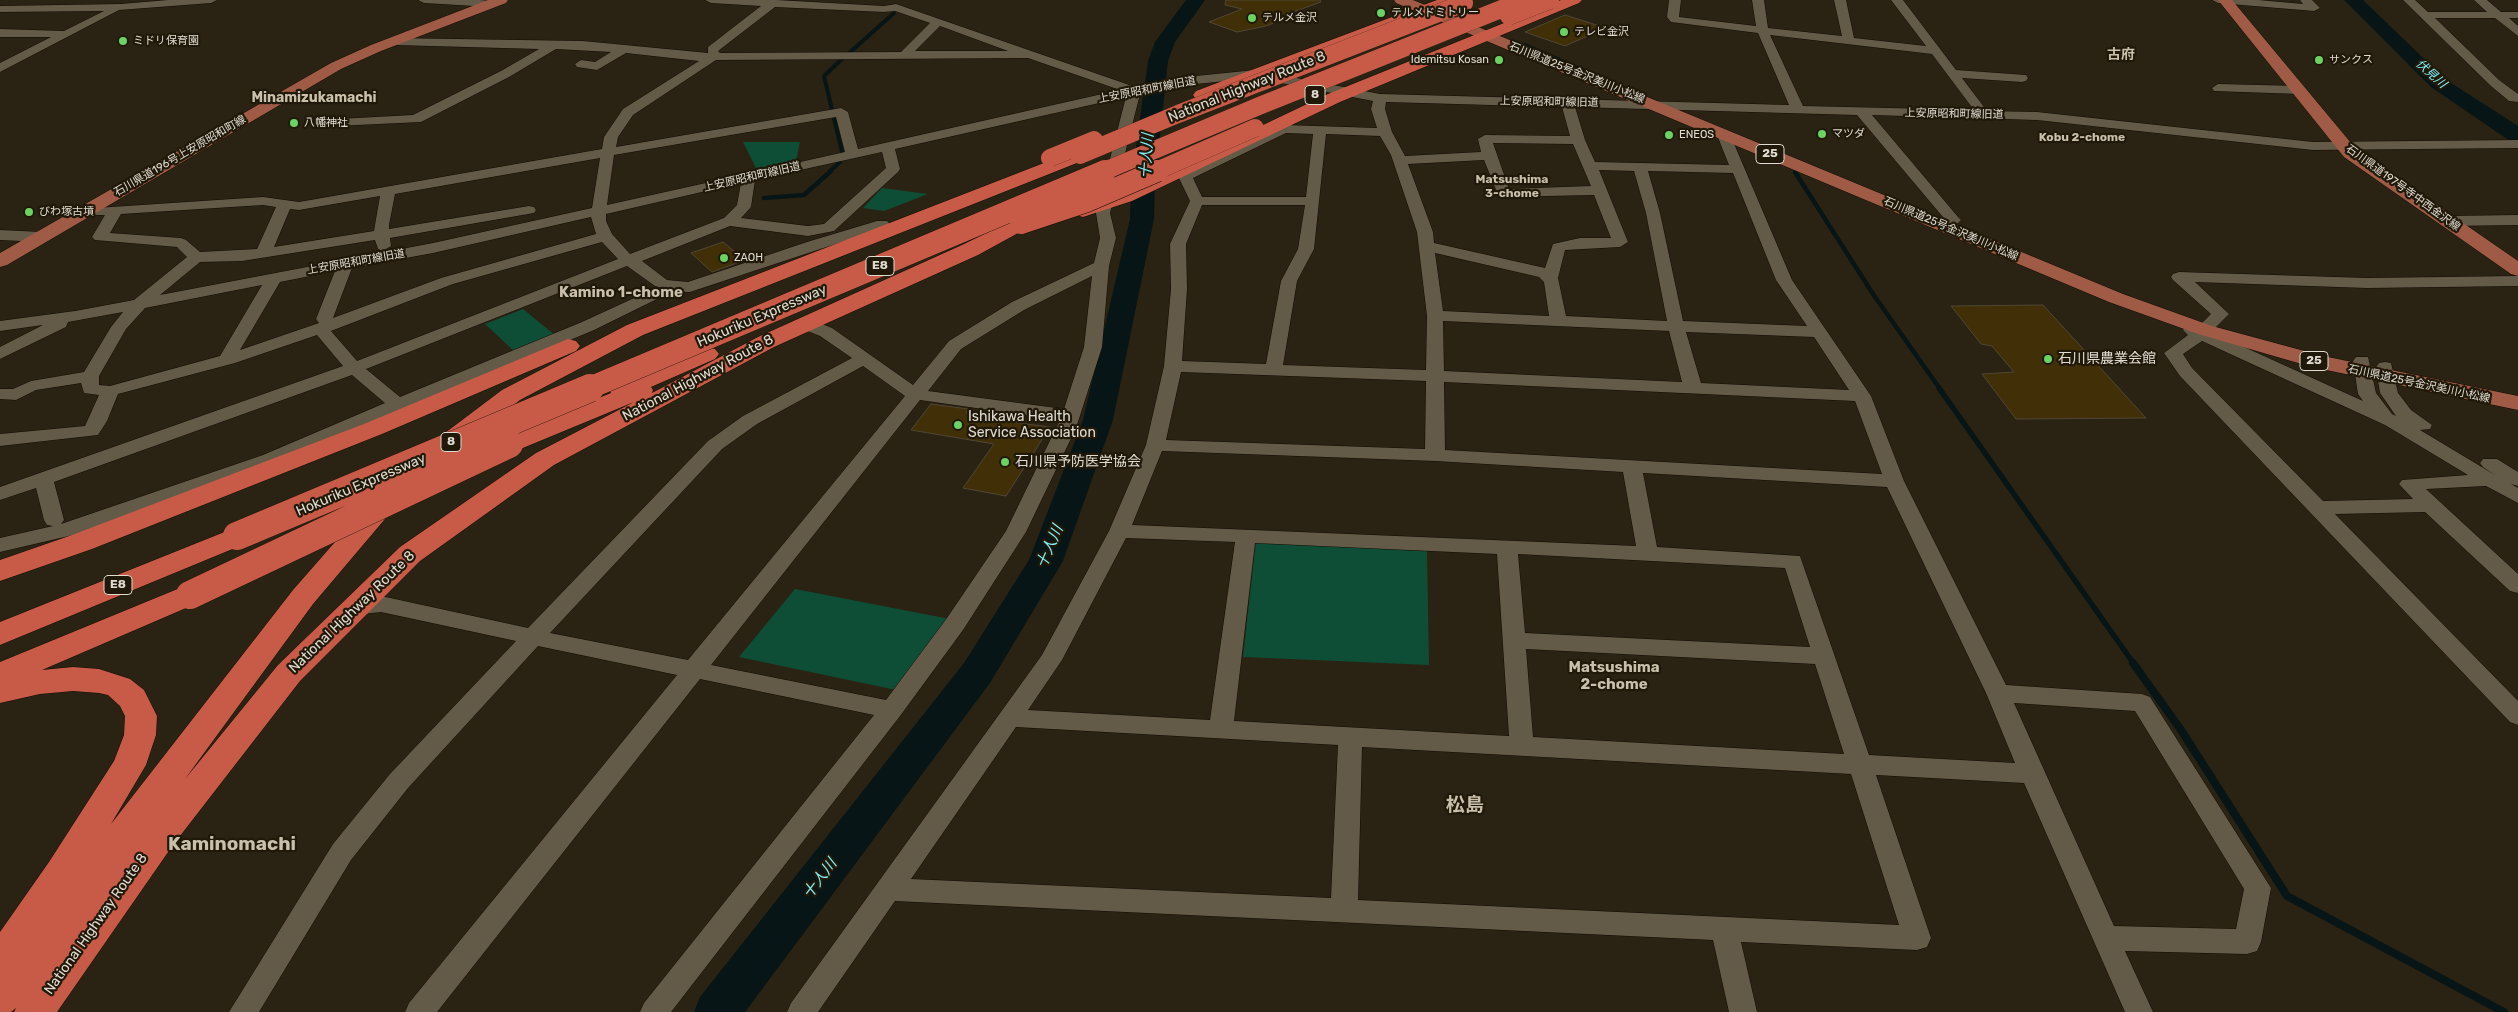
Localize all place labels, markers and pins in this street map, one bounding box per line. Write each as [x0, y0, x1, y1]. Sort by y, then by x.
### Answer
place label: テルメドミトリー [1391, 6, 1479, 20]
marker: テルメドミトリー [1375, 7, 1387, 19]
place label: テルメ金沢 [1262, 11, 1317, 25]
marker: テルメ金沢 [1246, 12, 1258, 24]
place label: テレビ金沢 [1574, 25, 1629, 39]
marker: テレビ金沢 [1558, 26, 1570, 38]
place label: ミドリ保育園 [133, 34, 199, 48]
marker: ミドリ保育園 [117, 35, 129, 47]
place label: Idemitsu Kosan [1411, 53, 1489, 67]
place label: サンクス [2329, 53, 2373, 67]
marker: Idemitsu Kosan [1493, 54, 1505, 66]
marker: サンクス [2313, 54, 2325, 66]
place label: 八幡神社 [304, 116, 348, 130]
marker: 八幡神社 [288, 117, 300, 129]
place label: マツダ [1832, 127, 1865, 141]
place label: ENEOS [1679, 128, 1714, 142]
marker: マツダ [1816, 128, 1828, 140]
marker: ENEOS [1663, 129, 1675, 141]
place label: びわ塚古墳 [39, 205, 94, 219]
marker: びわ塚古墳 [23, 206, 35, 218]
place label: ZAOH [734, 251, 763, 265]
marker: ZAOH [718, 252, 730, 264]
place label: 石川県農業会館 [2058, 351, 2156, 367]
marker: 石川県農業会館 [2042, 353, 2054, 365]
place label: Ishikawa Health Service Association [968, 409, 1096, 442]
marker: Ishikawa Health Service Association [952, 419, 964, 431]
place label: 石川県予防医学協会 [1015, 454, 1141, 470]
marker: 石川県予防医学協会 [999, 456, 1011, 468]

